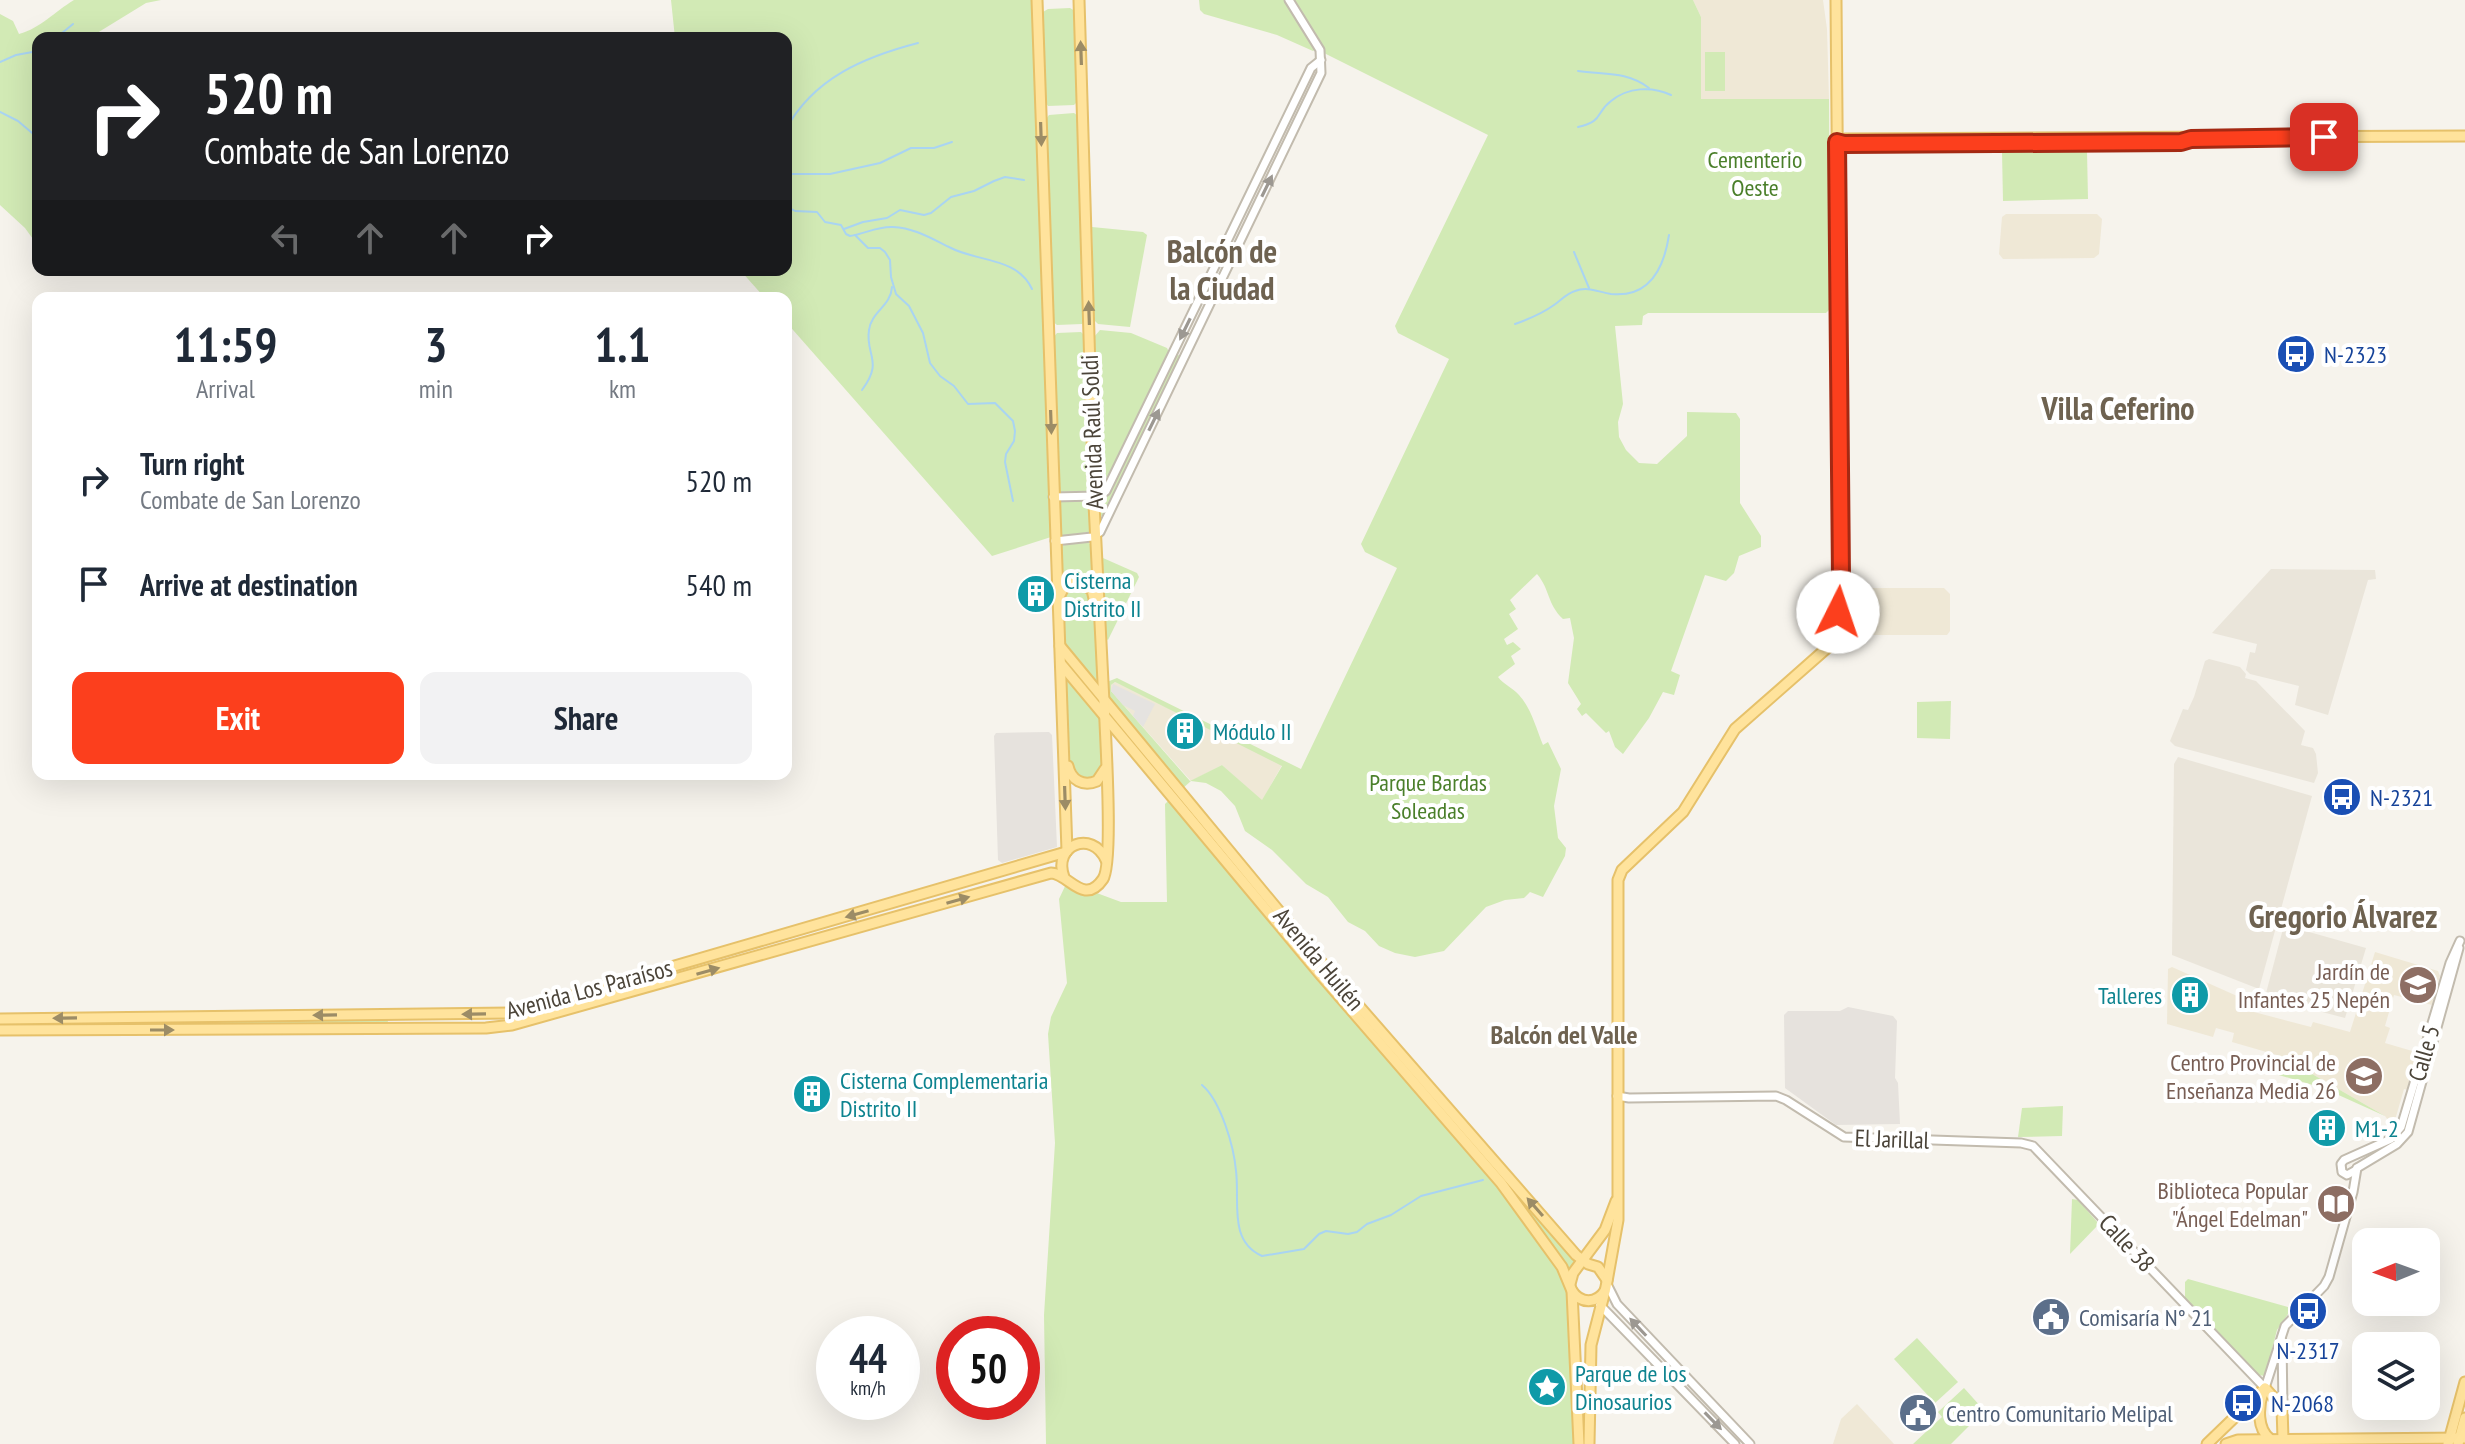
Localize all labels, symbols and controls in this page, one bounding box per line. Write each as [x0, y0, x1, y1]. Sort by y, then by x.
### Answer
one-way arrow [1074, 40, 1087, 65]
text: 520 m [204, 57, 333, 129]
icon: right [72, 64, 176, 168]
pin [2290, 103, 2358, 171]
icon: arrive [2302, 115, 2346, 159]
one-way arrow [1035, 122, 1048, 147]
text: Combate de San Lorenzo [204, 127, 509, 174]
park label: Cementerio Oeste [1708, 144, 1802, 203]
one-way arrow [1260, 174, 1274, 198]
icon: left [264, 216, 308, 260]
icon: ahead [348, 216, 392, 260]
icon: ahead [432, 216, 476, 260]
icon: right [516, 216, 560, 260]
district label: Balcón de la Ciudad [1167, 230, 1277, 309]
one-way arrow [1082, 300, 1095, 325]
text: 11:59 [174, 313, 277, 375]
text: 3 [424, 313, 447, 375]
text: 1.1 [594, 313, 650, 375]
one-way arrow [1178, 317, 1192, 340]
bus stop icon: N-2323 [2275, 333, 2317, 375]
place label: N-2323 [2324, 339, 2387, 370]
street label: Avenida Raúl Soldi [1074, 354, 1110, 510]
text: Arrival [196, 372, 255, 405]
text: min [419, 372, 453, 405]
text: km [609, 372, 636, 405]
district label: Villa Ceferino [2040, 387, 2195, 429]
one-way arrow [1147, 408, 1161, 432]
one-way arrow [1044, 410, 1057, 435]
text: Turn right [140, 444, 244, 483]
icon: right [72, 458, 116, 502]
text: 520 m [686, 461, 752, 500]
text: Combate de San Lorenzo [140, 483, 361, 516]
icon: arrive [72, 562, 116, 606]
text: Arrive at destination [140, 565, 358, 604]
text: 540 m [686, 565, 752, 604]
place label: Cisterna Distrito II [1064, 565, 1141, 624]
position arrow [1796, 570, 1880, 654]
building icon: Cisterna Distrito II [1015, 573, 1057, 615]
button: Exit [72, 672, 404, 764]
button: Share [420, 672, 752, 764]
building icon: Módulo II [1164, 710, 1206, 752]
place label: Módulo II [1213, 716, 1292, 747]
park label: Parque Bardas Soleadas [1369, 767, 1487, 826]
bus stop icon: N-2321 [2321, 776, 2363, 818]
place label: N-2321 [2370, 782, 2433, 813]
one-way arrow [1059, 786, 1072, 811]
one-way arrow [946, 893, 970, 906]
district label: Gregorio Álvarez [2249, 895, 2437, 937]
street label: Avenida Huilén [1267, 901, 1371, 1017]
one-way arrow [844, 908, 868, 921]
street label: Avenida Los Paraísos [502, 952, 676, 1026]
place label: Jardín de Infantes 25 Nepén [2238, 956, 2390, 1015]
one-way arrow [695, 964, 720, 976]
school or university icon: Jardín de Infantes 25 Nepén [2397, 964, 2439, 1006]
building icon: Talleres [2169, 974, 2211, 1016]
place label: Talleres [2098, 980, 2162, 1011]
one-way arrow [461, 1008, 486, 1020]
one-way arrow [312, 1009, 337, 1021]
one-way arrow [52, 1012, 77, 1024]
district label: Balcón del Valle [1490, 1018, 1638, 1051]
street label: Calle 5 [2401, 1021, 2447, 1085]
one-way arrow [150, 1024, 175, 1036]
place label: Centro Provincial de Enseñanza Media 26 [2166, 1047, 2336, 1106]
school or university icon: Centro Provincial de Enseñanza Media 26 [2343, 1055, 2385, 1097]
place label: Cisterna Complementaria Distrito II [840, 1065, 1048, 1124]
building icon: Cisterna Complementaria Distrito II [791, 1073, 833, 1115]
building icon: M1-2 [2306, 1107, 2348, 1149]
place label: M1-2 [2355, 1113, 2399, 1144]
street label: El Jarillal [1854, 1122, 1930, 1156]
place label: Biblioteca Popular "Ángel Edelman" [2157, 1175, 2308, 1234]
library icon: Biblioteca Popular "Ángel Edelman" [2315, 1183, 2357, 1225]
one-way arrow [1527, 1198, 1544, 1218]
street label: Calle 38 [2092, 1208, 2162, 1278]
north arrow [2352, 1228, 2440, 1316]
map controls [2352, 1228, 2440, 1420]
bus stop icon: N-2317 [2287, 1290, 2329, 1332]
public building icon: Comisaría N° 21 [2030, 1296, 2072, 1338]
place label: Comisaría N° 21 [2079, 1302, 2213, 1333]
speed limit sign: 50 [936, 1316, 1040, 1420]
one-way arrow [1630, 1317, 1648, 1336]
text: 44 [849, 1332, 887, 1384]
button: layers [2352, 1332, 2440, 1420]
place label: N-2317 [2276, 1335, 2340, 1366]
place label: Parque de los Dinosaurios [1575, 1358, 1687, 1417]
place icon: Parque de los Dinosaurios [1526, 1366, 1568, 1408]
text: km/h [850, 1375, 886, 1401]
bus stop icon: N-2068 [2222, 1382, 2264, 1424]
place label: N-2068 [2271, 1388, 2334, 1419]
public building icon: Centro Comunitario Melipal [1897, 1392, 1939, 1434]
place label: Centro Comunitario Melipal [1946, 1398, 2173, 1429]
one-way arrow [1704, 1412, 1722, 1431]

